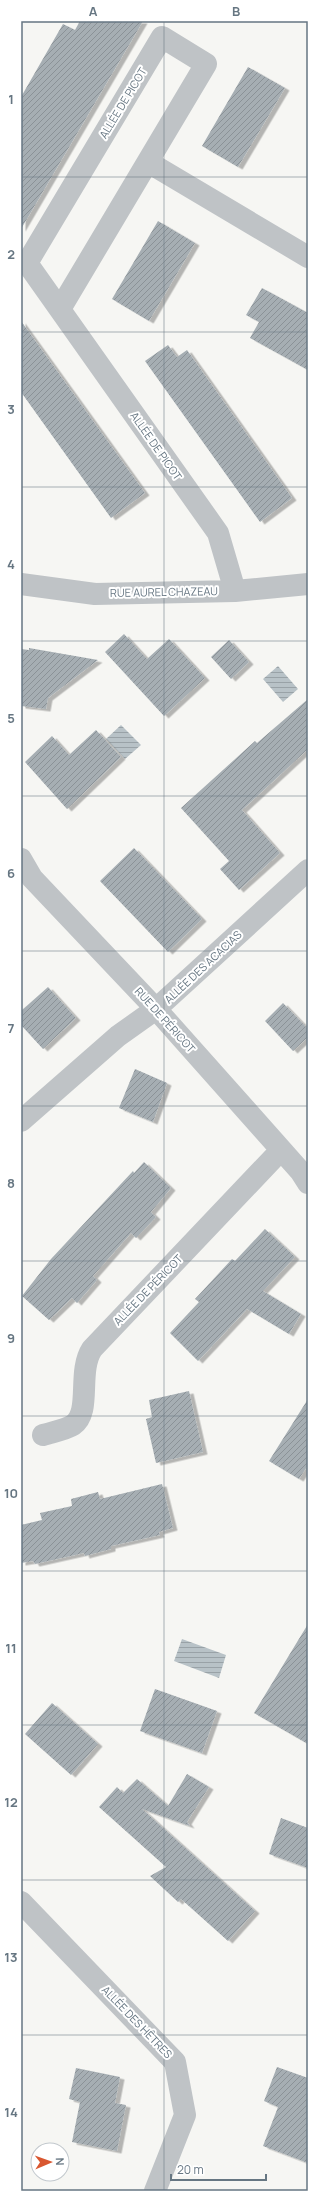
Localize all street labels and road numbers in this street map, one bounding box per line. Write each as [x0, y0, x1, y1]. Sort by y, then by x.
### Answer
street label: ALLÉE DE PICOT [95, 64, 150, 141]
street label: ALLÉE DE PICOT [127, 409, 186, 483]
street label: RUE AUREL CHAZEAU [110, 583, 218, 600]
street label: ALLÉE DES ACACIAS [161, 927, 245, 1006]
street label: RUE DE PÉRICOT [132, 984, 199, 1056]
street label: ALLÉE DE PÉRICOT [110, 1251, 186, 1328]
street label: ALLÉE DES HÊTRES [99, 1982, 176, 2061]

